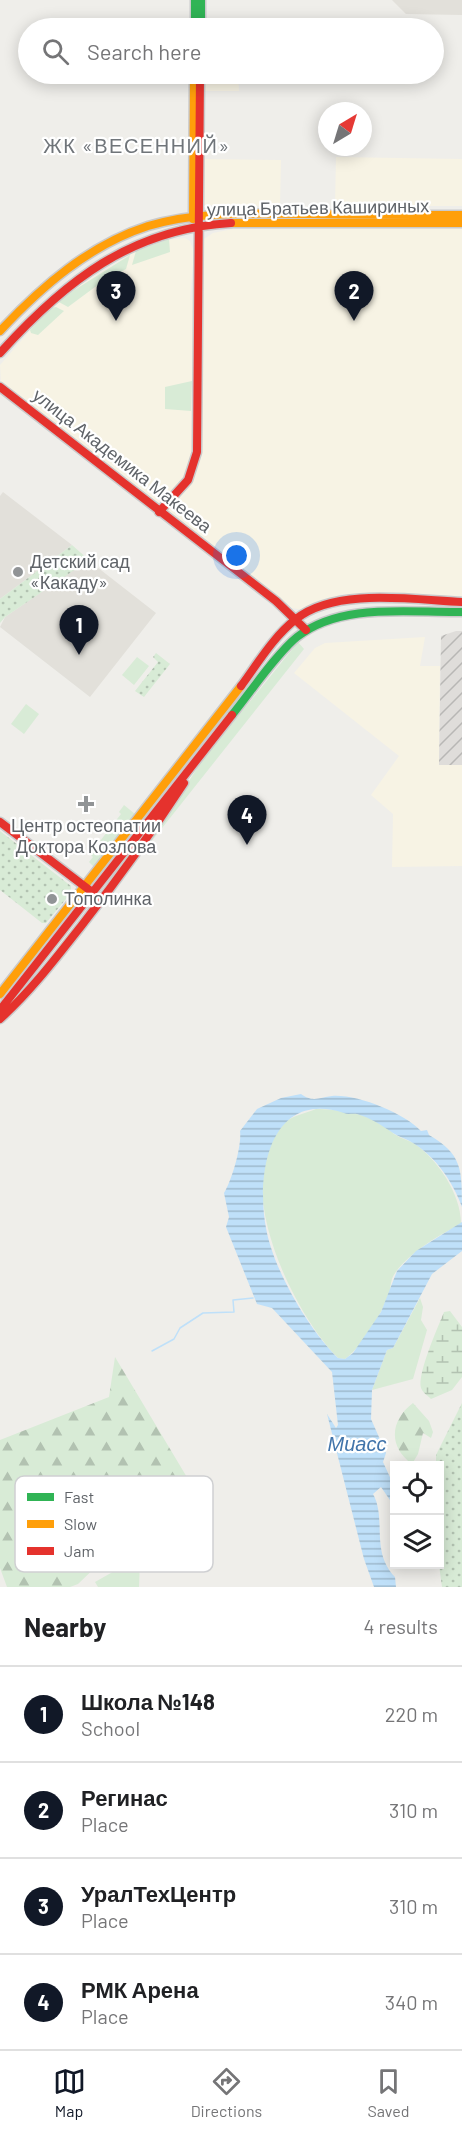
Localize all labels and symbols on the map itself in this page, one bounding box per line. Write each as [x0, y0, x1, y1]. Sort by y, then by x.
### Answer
north arrow [318, 102, 372, 156]
district label: ЖК «ВЕСЕННИЙ» [43, 133, 231, 157]
street label: улица Братьев Кашириных [207, 194, 429, 220]
pin: 3 [96, 272, 136, 321]
pin: 2 [334, 272, 374, 321]
street label: улица Академика Макеева [29, 384, 217, 537]
your location [222, 541, 251, 570]
place label: Детский сад «Какаду» [30, 550, 130, 593]
marker: Детский сад «Какаду» [11, 565, 25, 579]
pin: 1 [60, 606, 98, 655]
marker: Центр остеопатии Доктора Козлова [77, 795, 95, 813]
pin: 4 [228, 796, 266, 845]
place label: Центр остеопатии Доктора Козлова [11, 814, 161, 857]
place label: Тополинка [64, 887, 153, 909]
marker: Тополинка [45, 892, 59, 906]
water label: Миасс [328, 1431, 386, 1455]
legend [15, 1476, 213, 1572]
text: Fast [64, 1487, 94, 1506]
text: Slow [64, 1514, 97, 1533]
text: Jam [64, 1541, 95, 1560]

